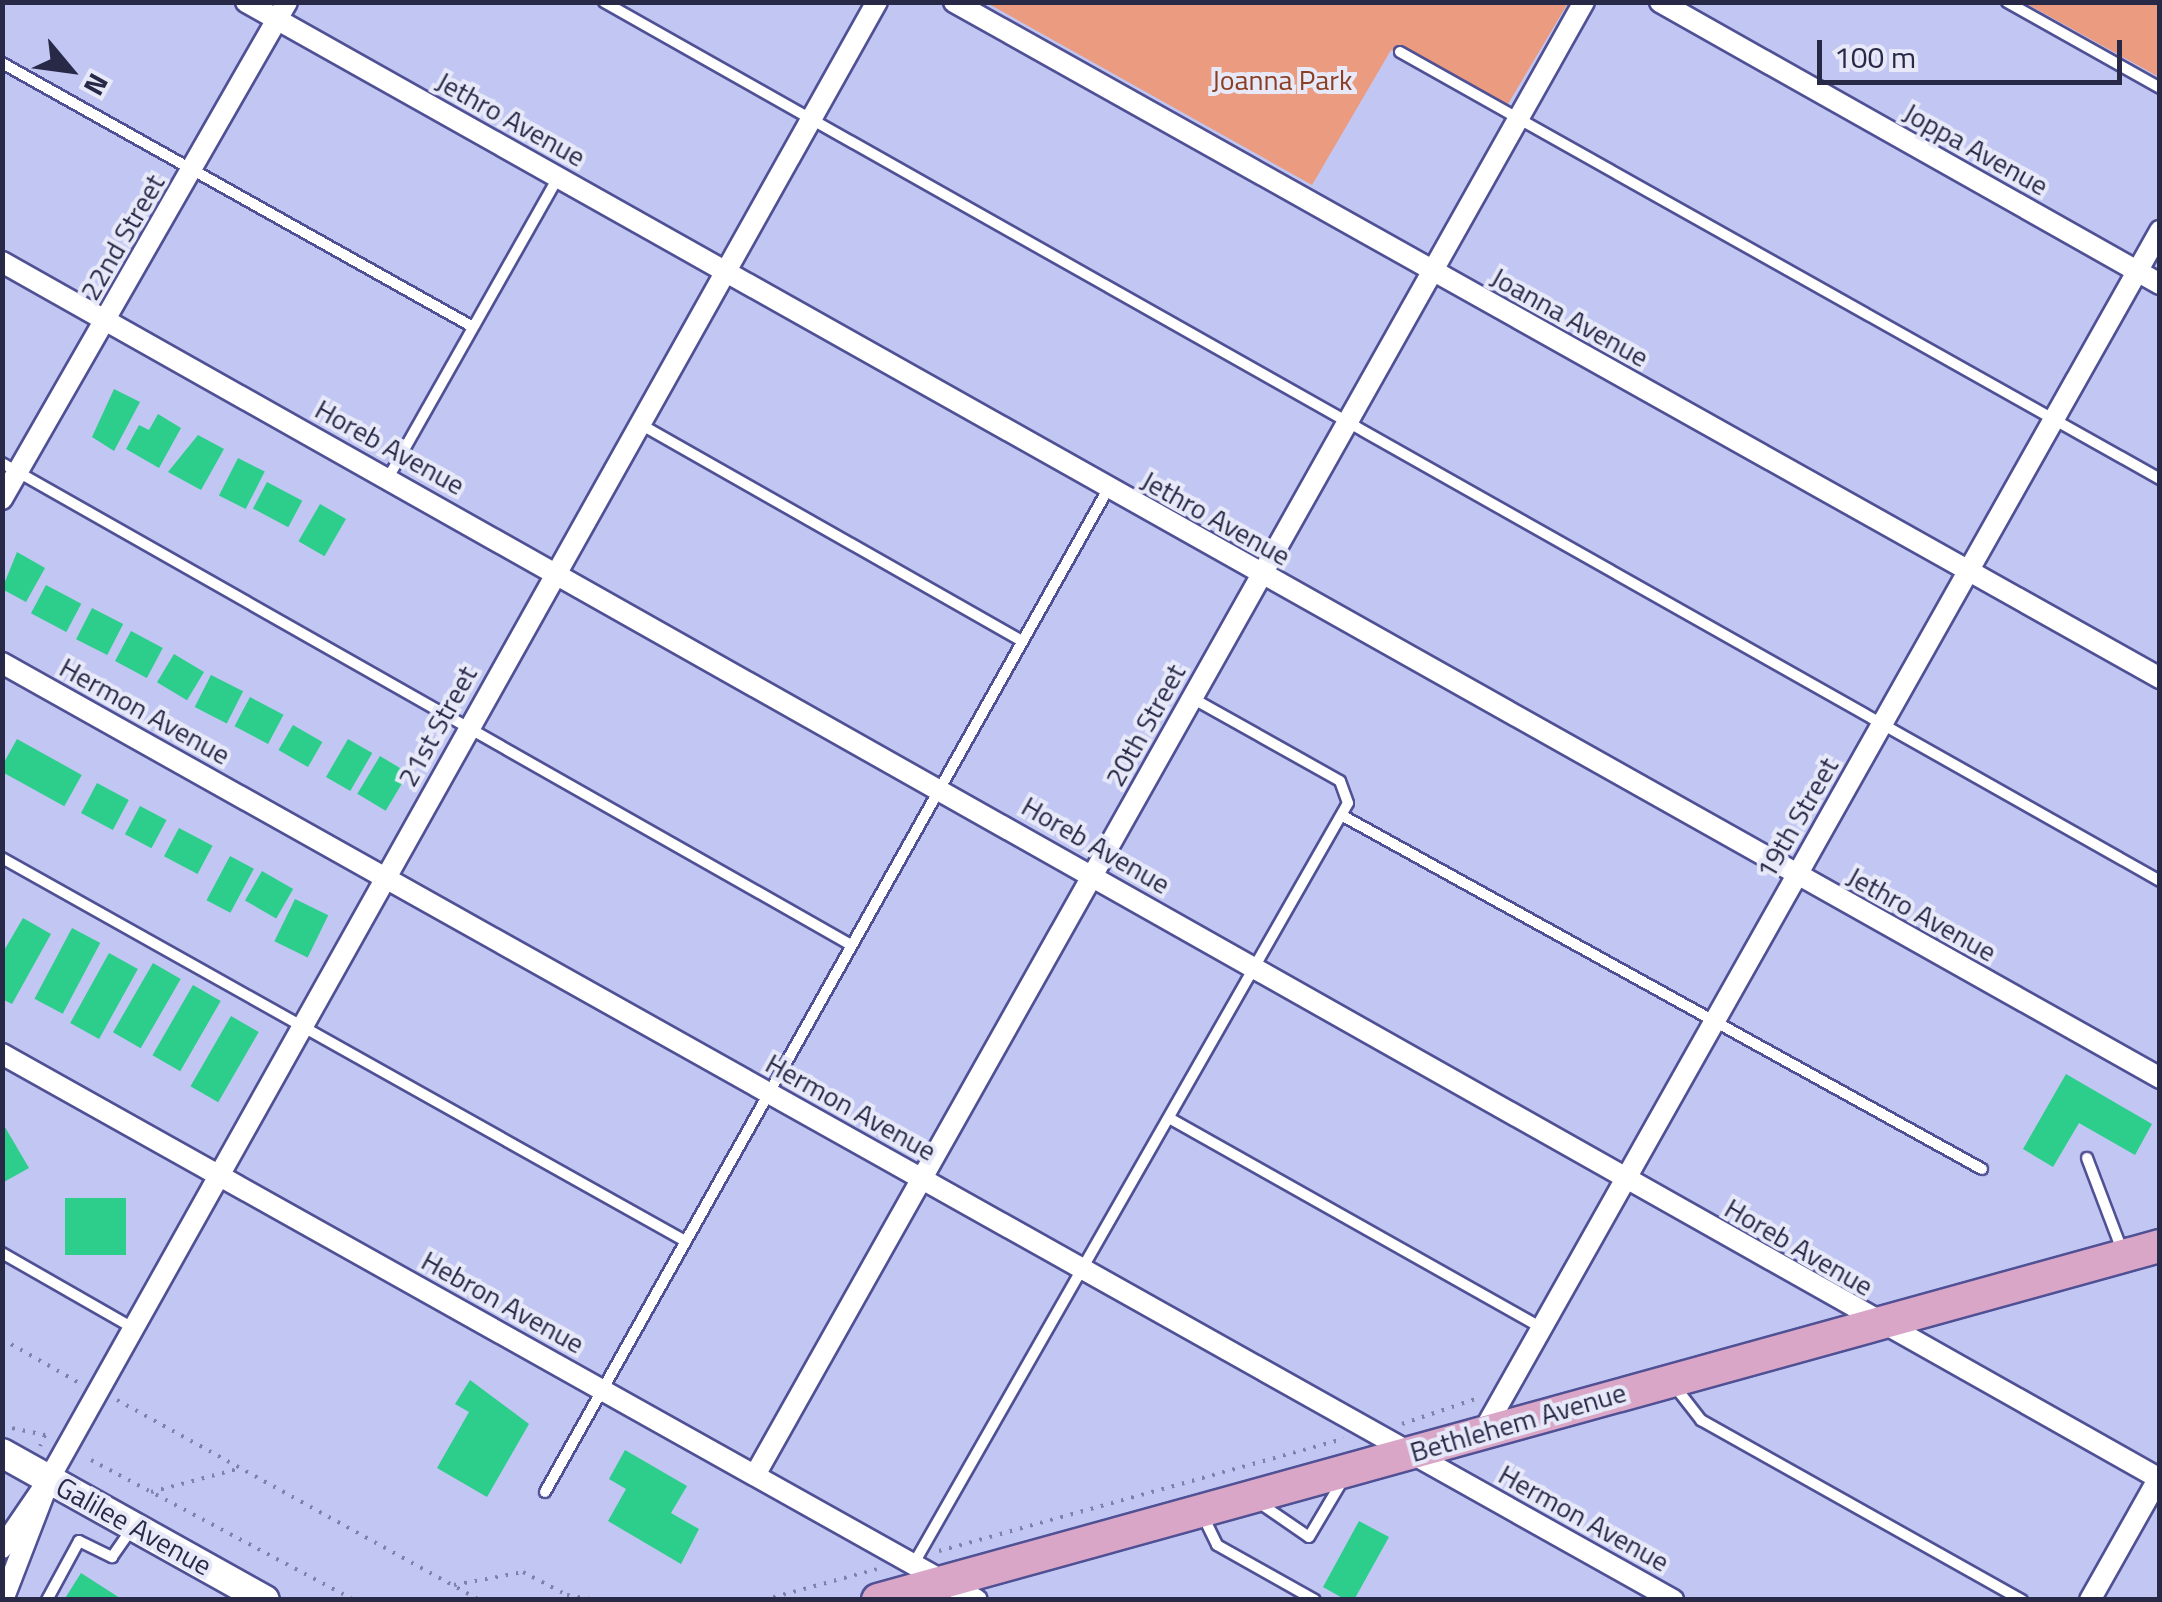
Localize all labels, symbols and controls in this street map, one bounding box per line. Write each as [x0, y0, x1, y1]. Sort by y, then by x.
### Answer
north arrow [20, 20, 120, 120]
scale bar [1822, 20, 2127, 82]
text: 100 m [1834, 34, 1916, 80]
park label: Joanna Park [1212, 63, 1352, 97]
street label: Jethro Avenue [431, 64, 591, 174]
text: N [73, 66, 120, 104]
street label: Joppa Avenue [1898, 96, 2054, 202]
street label: 22nd Street [73, 168, 171, 306]
street label: Joanna Avenue [1485, 260, 1655, 374]
street label: Horeb Avenue [309, 392, 471, 502]
street label: Jethro Avenue [1136, 463, 1296, 573]
street label: Hermon Avenue [54, 650, 236, 772]
street label: 20th Street [1098, 658, 1192, 792]
street label: 21st Street [390, 660, 484, 792]
street label: 19th Street [1749, 751, 1845, 885]
street label: Horeb Avenue [1016, 789, 1176, 901]
street label: Jethro Avenue [1842, 859, 2002, 969]
street label: Hermon Avenue [760, 1046, 942, 1168]
street label: Horeb Avenue [1719, 1191, 1879, 1303]
street label: Hebron Avenue [416, 1244, 590, 1360]
street label: Bethlehem Avenue [1406, 1375, 1630, 1469]
street label: Hermon Avenue [1493, 1457, 1675, 1579]
street label: Galilee Avenue [50, 1470, 218, 1582]

